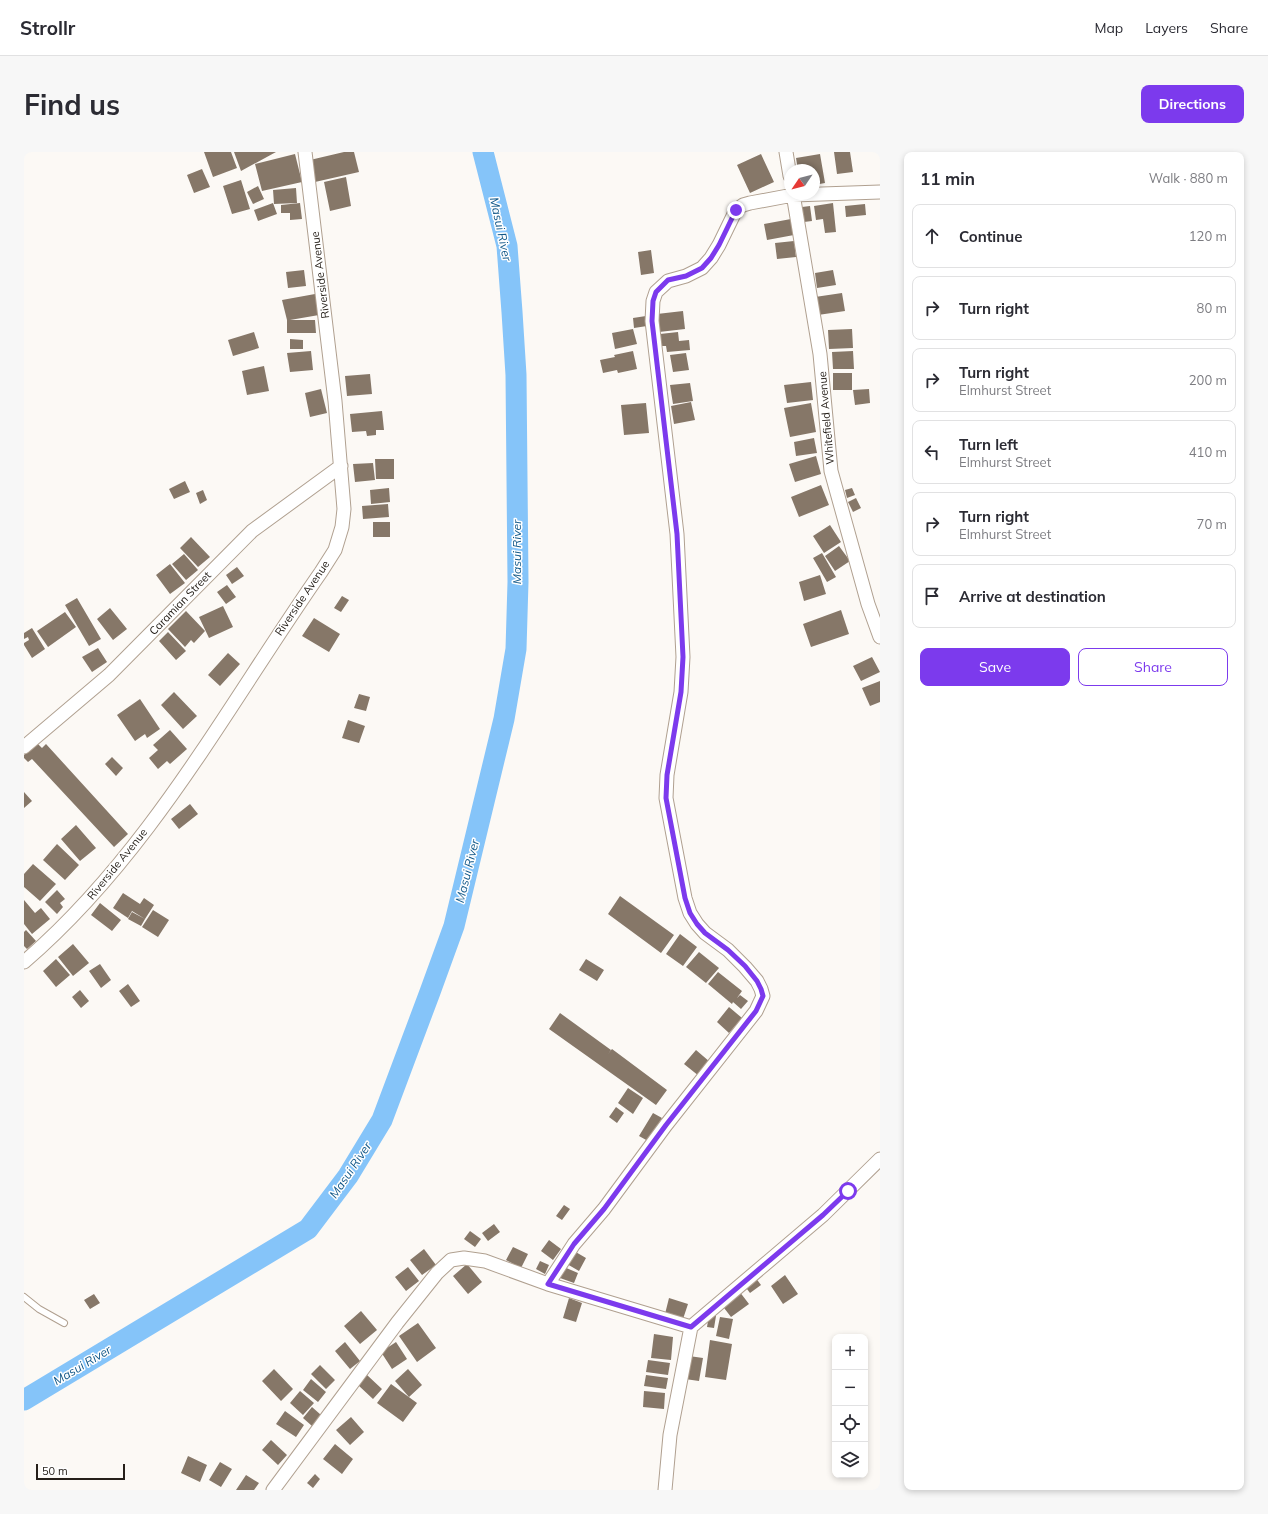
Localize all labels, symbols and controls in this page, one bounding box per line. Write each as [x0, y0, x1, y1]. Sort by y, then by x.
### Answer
text: Strollr [20, 16, 75, 40]
text: Map [1094, 19, 1123, 37]
text: Layers [1145, 19, 1188, 37]
text: Share [1210, 19, 1248, 37]
button: Directions [1141, 85, 1244, 123]
text: Find us [24, 87, 120, 122]
north arrow [784, 164, 820, 200]
text: 11 min [920, 168, 975, 189]
text: Walk · 880 m [1149, 170, 1228, 186]
water label: Masui River [487, 196, 515, 263]
route end [727, 201, 745, 219]
icon: ahead [921, 225, 943, 247]
text: Continue [959, 227, 1022, 246]
text: 120 m [1189, 228, 1227, 244]
street label: Riverside Avenue [308, 231, 332, 319]
icon: right [921, 297, 943, 319]
text: Turn right [959, 299, 1029, 318]
text: 80 m [1197, 300, 1227, 316]
text: Turn right [959, 363, 1029, 382]
icon: right [921, 369, 943, 391]
street label: Whitefield Avenue [815, 371, 837, 465]
text: 200 m [1189, 372, 1227, 388]
text: Elmhurst Street [959, 382, 1051, 398]
text: Turn left [959, 435, 1018, 454]
icon: left [921, 441, 943, 463]
text: 410 m [1189, 444, 1227, 460]
text: Elmhurst Street [959, 454, 1051, 470]
text: Turn right [959, 507, 1029, 526]
icon: right [921, 513, 943, 535]
text: 70 m [1197, 516, 1227, 532]
water label: Masui River [509, 519, 524, 584]
text: Elmhurst Street [959, 526, 1051, 542]
street label: Riverside Avenue [272, 558, 332, 638]
street label: Caramian Street [146, 568, 214, 638]
icon: arrive [921, 585, 943, 607]
text: Arrive at destination [959, 587, 1106, 606]
button: Save [920, 648, 1070, 686]
button: Share [1078, 648, 1228, 686]
street label: Riverside Avenue [84, 825, 150, 903]
water label: Masui River [452, 837, 482, 904]
water label: Masui River [326, 1138, 375, 1201]
route start [839, 1182, 857, 1200]
map controls [832, 1334, 868, 1478]
button: + [832, 1334, 868, 1370]
water label: Masui River [50, 1342, 114, 1388]
button: − [832, 1370, 868, 1406]
button: locate [832, 1406, 868, 1442]
button: layers [832, 1442, 868, 1478]
scale bar [36, 1462, 125, 1481]
text: 50 m [42, 1464, 68, 1478]

